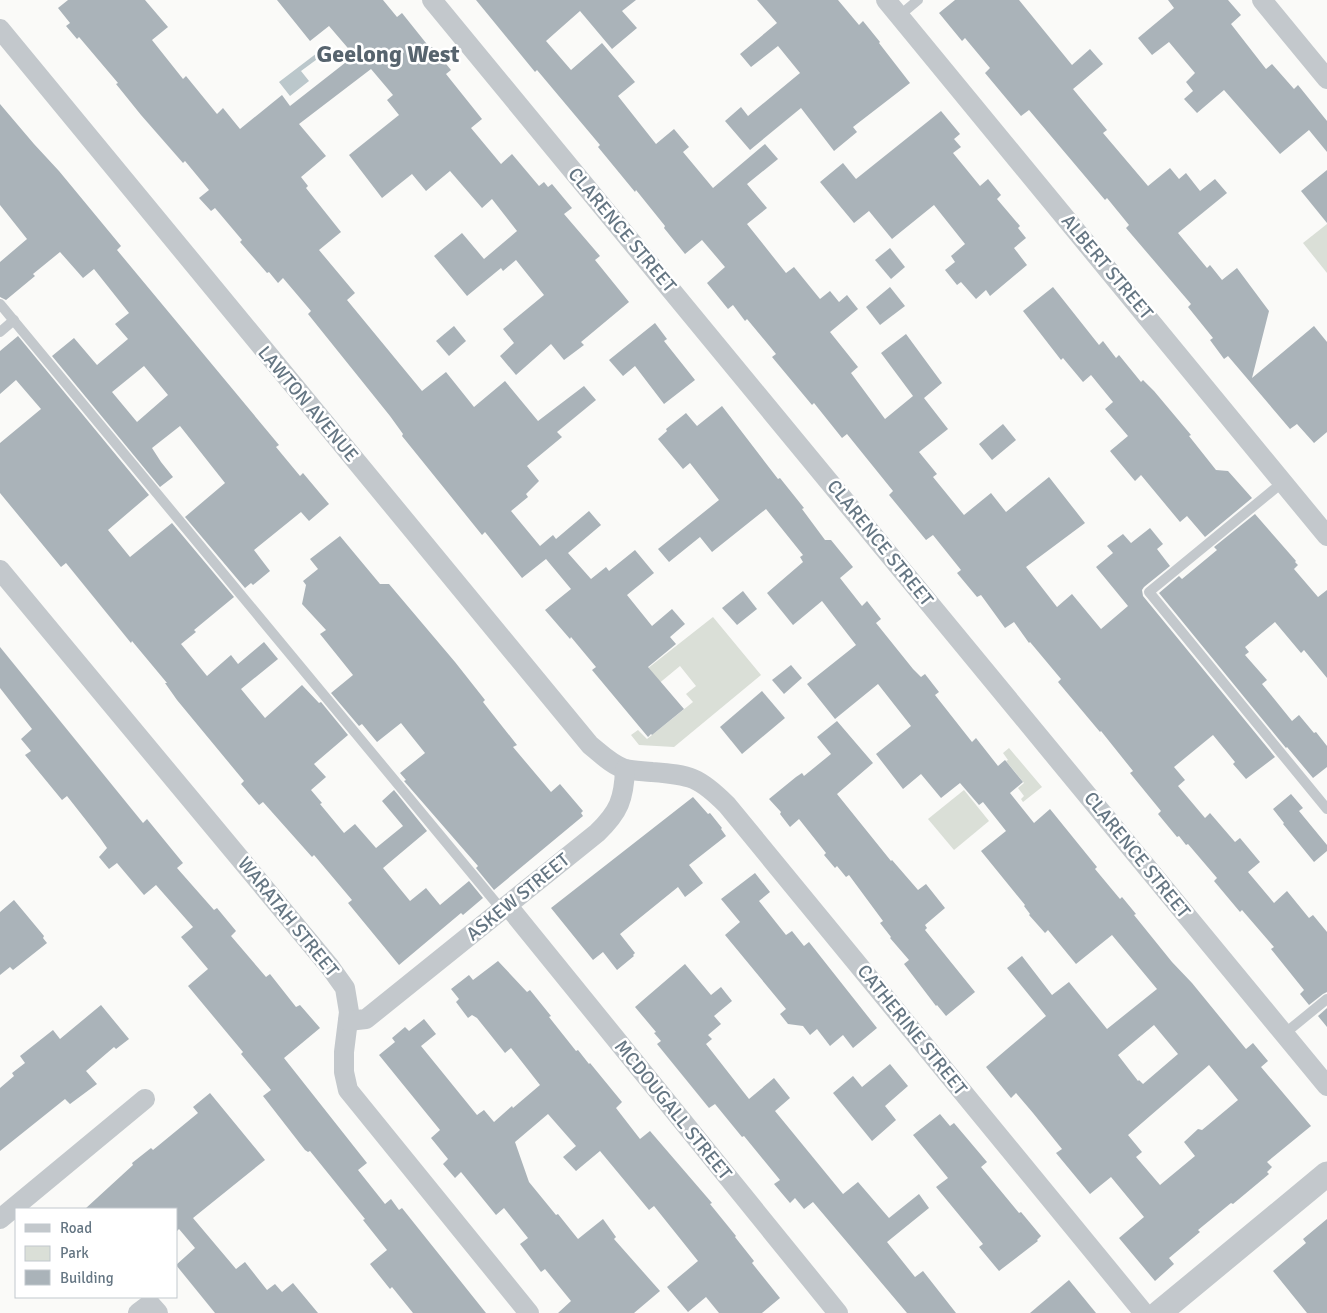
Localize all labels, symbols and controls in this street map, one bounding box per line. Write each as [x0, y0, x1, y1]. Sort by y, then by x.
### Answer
district label: Geelong West [317, 39, 459, 69]
street label: CLARENCE STREET [563, 163, 682, 298]
street label: ALBERT STREET [1056, 210, 1158, 325]
street label: LAWTON AVENUE [252, 341, 364, 467]
street label: CLARENCE STREET [822, 475, 939, 612]
street label: CLARENCE STREET [1079, 787, 1196, 924]
street label: ASKEW STREET [461, 848, 575, 946]
street label: WARATAH STREET [232, 852, 344, 982]
street label: CATHERINE STREET [852, 960, 973, 1101]
street label: MCDOUGALL STREET [609, 1035, 737, 1185]
legend [15, 1208, 178, 1298]
text: Road [60, 1219, 92, 1237]
text: Park [60, 1244, 89, 1262]
text: Building [60, 1269, 114, 1287]

